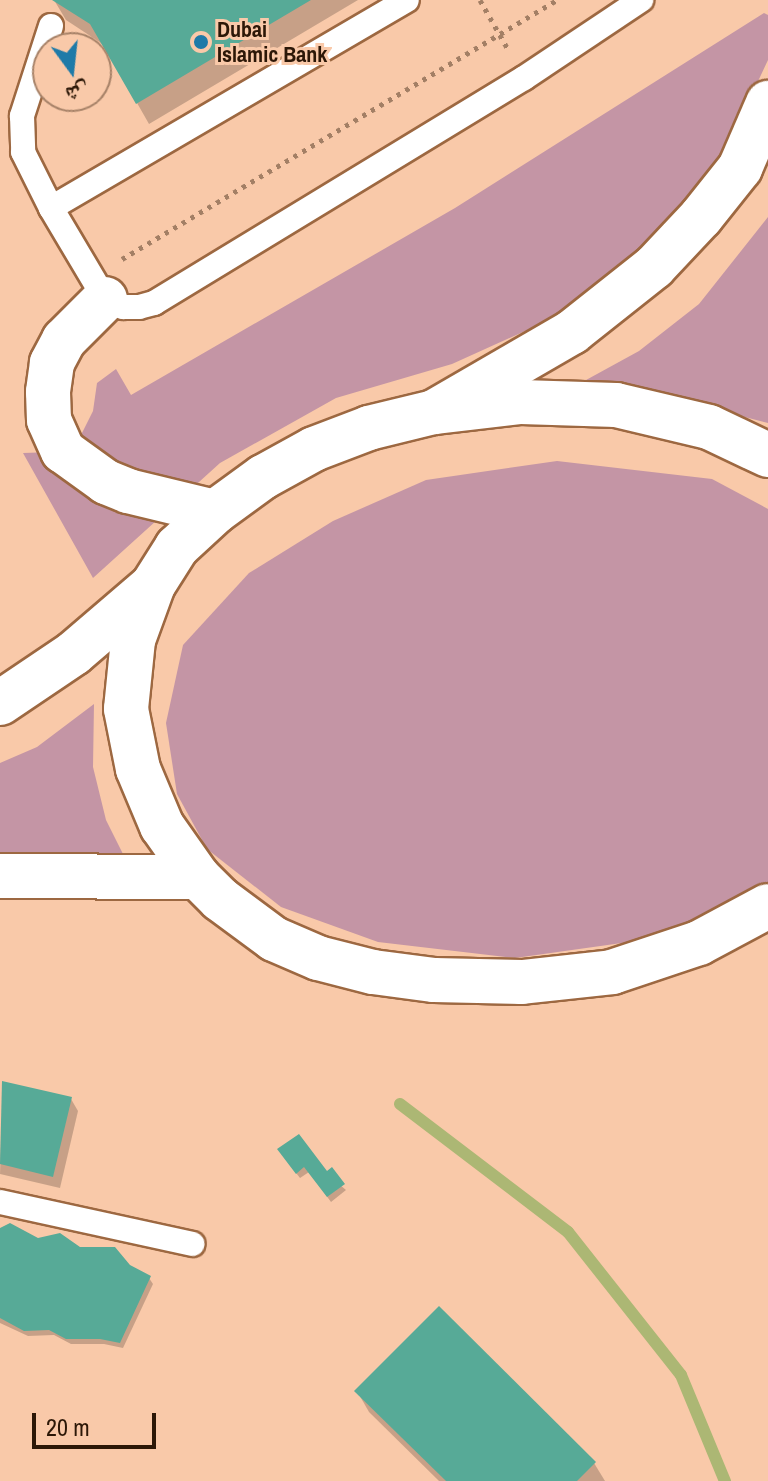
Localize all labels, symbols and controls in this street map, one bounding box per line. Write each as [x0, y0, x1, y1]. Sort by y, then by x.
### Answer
place label: Dubai Islamic Bank [217, 16, 327, 68]
north arrow [32, 32, 112, 112]
marker: Dubai Islamic Bank [192, 33, 210, 51]
text: ش [63, 76, 93, 111]
scale bar [36, 1397, 160, 1447]
text: 20 m [46, 1411, 90, 1443]

